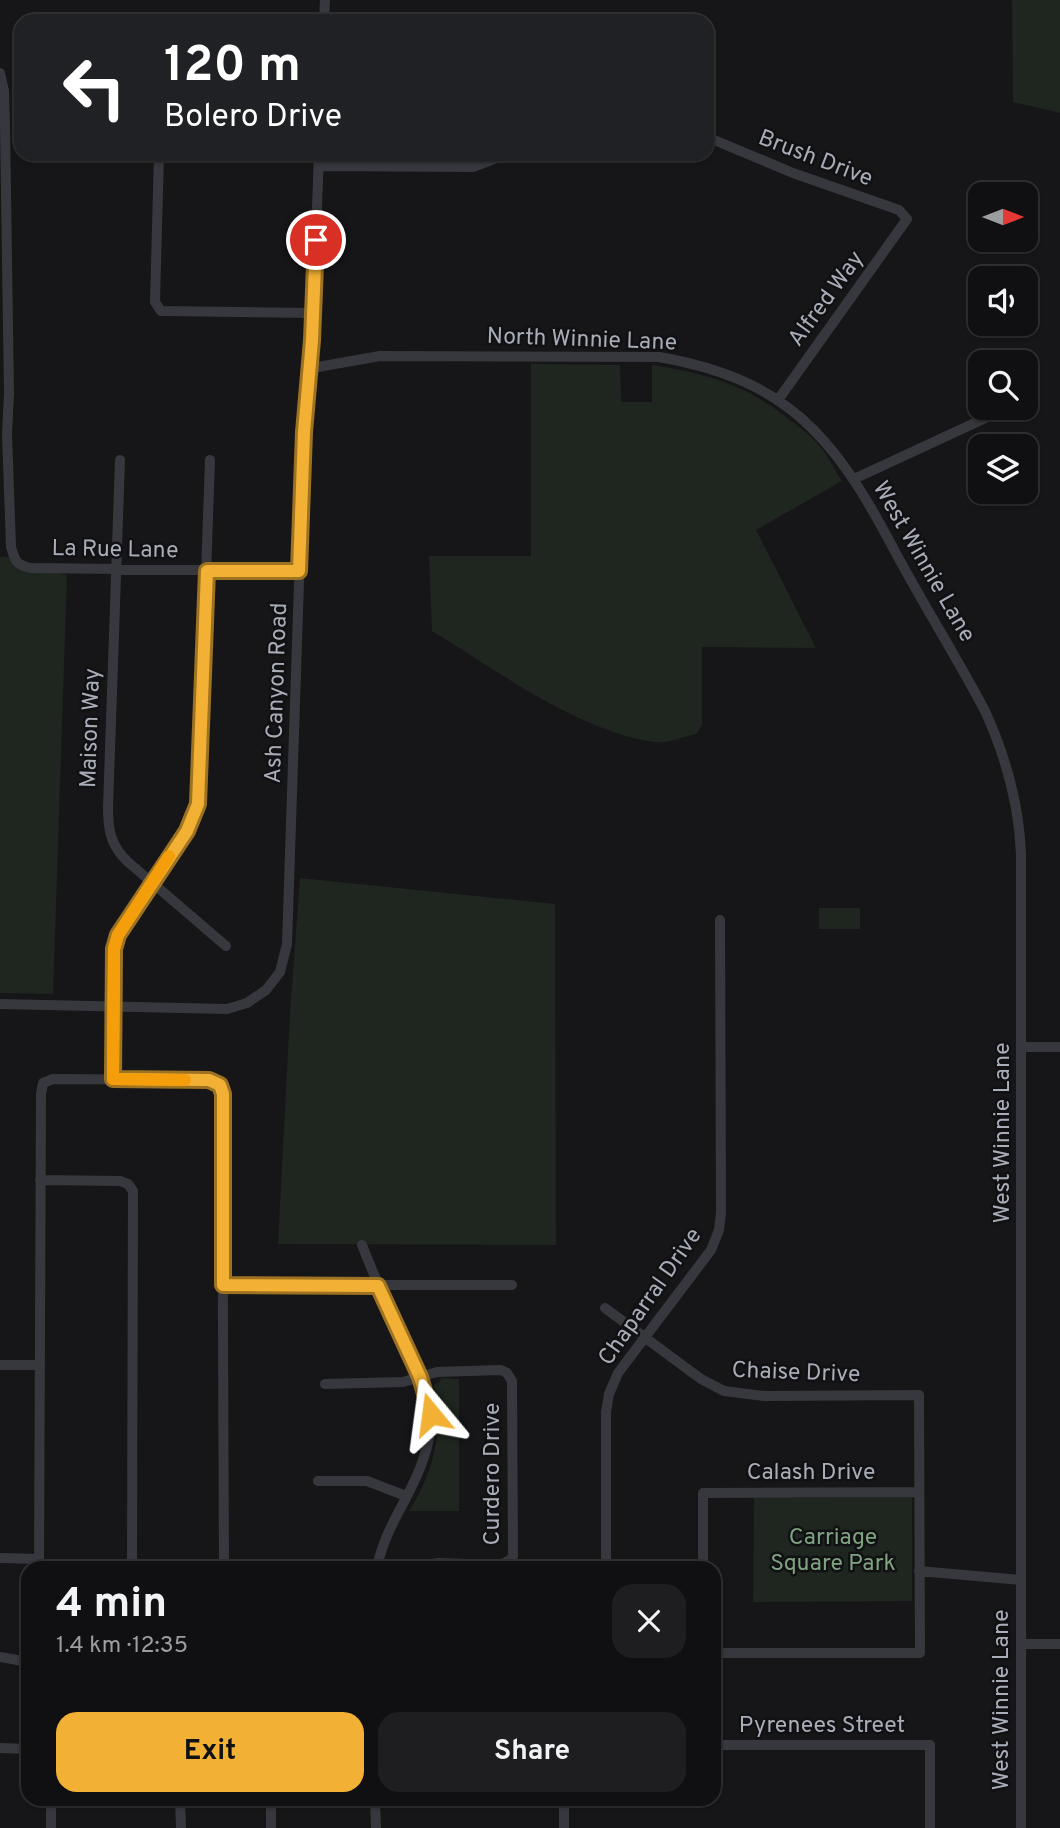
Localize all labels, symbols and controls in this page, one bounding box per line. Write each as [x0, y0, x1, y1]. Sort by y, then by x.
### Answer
text: 120 m [164, 37, 301, 99]
icon: left [49, 42, 140, 133]
text: Bolero Drive [164, 98, 342, 138]
street label: Brush Drive [754, 124, 877, 194]
north arrow [968, 182, 1038, 252]
map controls [968, 182, 1038, 504]
pin [286, 210, 346, 270]
icon: arrive [297, 221, 335, 259]
street label: Alfred Way [783, 246, 871, 353]
button: sound [968, 266, 1038, 336]
street label: North Winnie Lane [486, 323, 678, 358]
button: search [968, 350, 1038, 420]
button: layers [968, 434, 1038, 504]
street label: West Winnie Lane [865, 477, 981, 648]
street label: La Rue Lane [51, 535, 179, 566]
street label: Ash Canyon Road [260, 602, 295, 784]
street label: Maison Way [75, 668, 108, 788]
street label: West Winnie Lane [989, 1042, 1018, 1224]
street label: Chaparral Drive [593, 1223, 709, 1372]
street label: Chaise Drive [731, 1357, 861, 1390]
position arrow [394, 1377, 468, 1451]
street label: Curdero Drive [479, 1403, 508, 1546]
street label: Calash Drive [747, 1459, 875, 1488]
park label: Carriage Square Park [770, 1524, 896, 1579]
text: 4 min [56, 1579, 167, 1632]
button: close [612, 1584, 686, 1658]
street label: West Winnie Lane [988, 1609, 1017, 1791]
text: 1.4 km · 12:35 [56, 1632, 188, 1661]
button: Exit [56, 1712, 364, 1792]
button: Share [378, 1712, 686, 1792]
street label: Pyrenees Street [739, 1712, 905, 1741]

